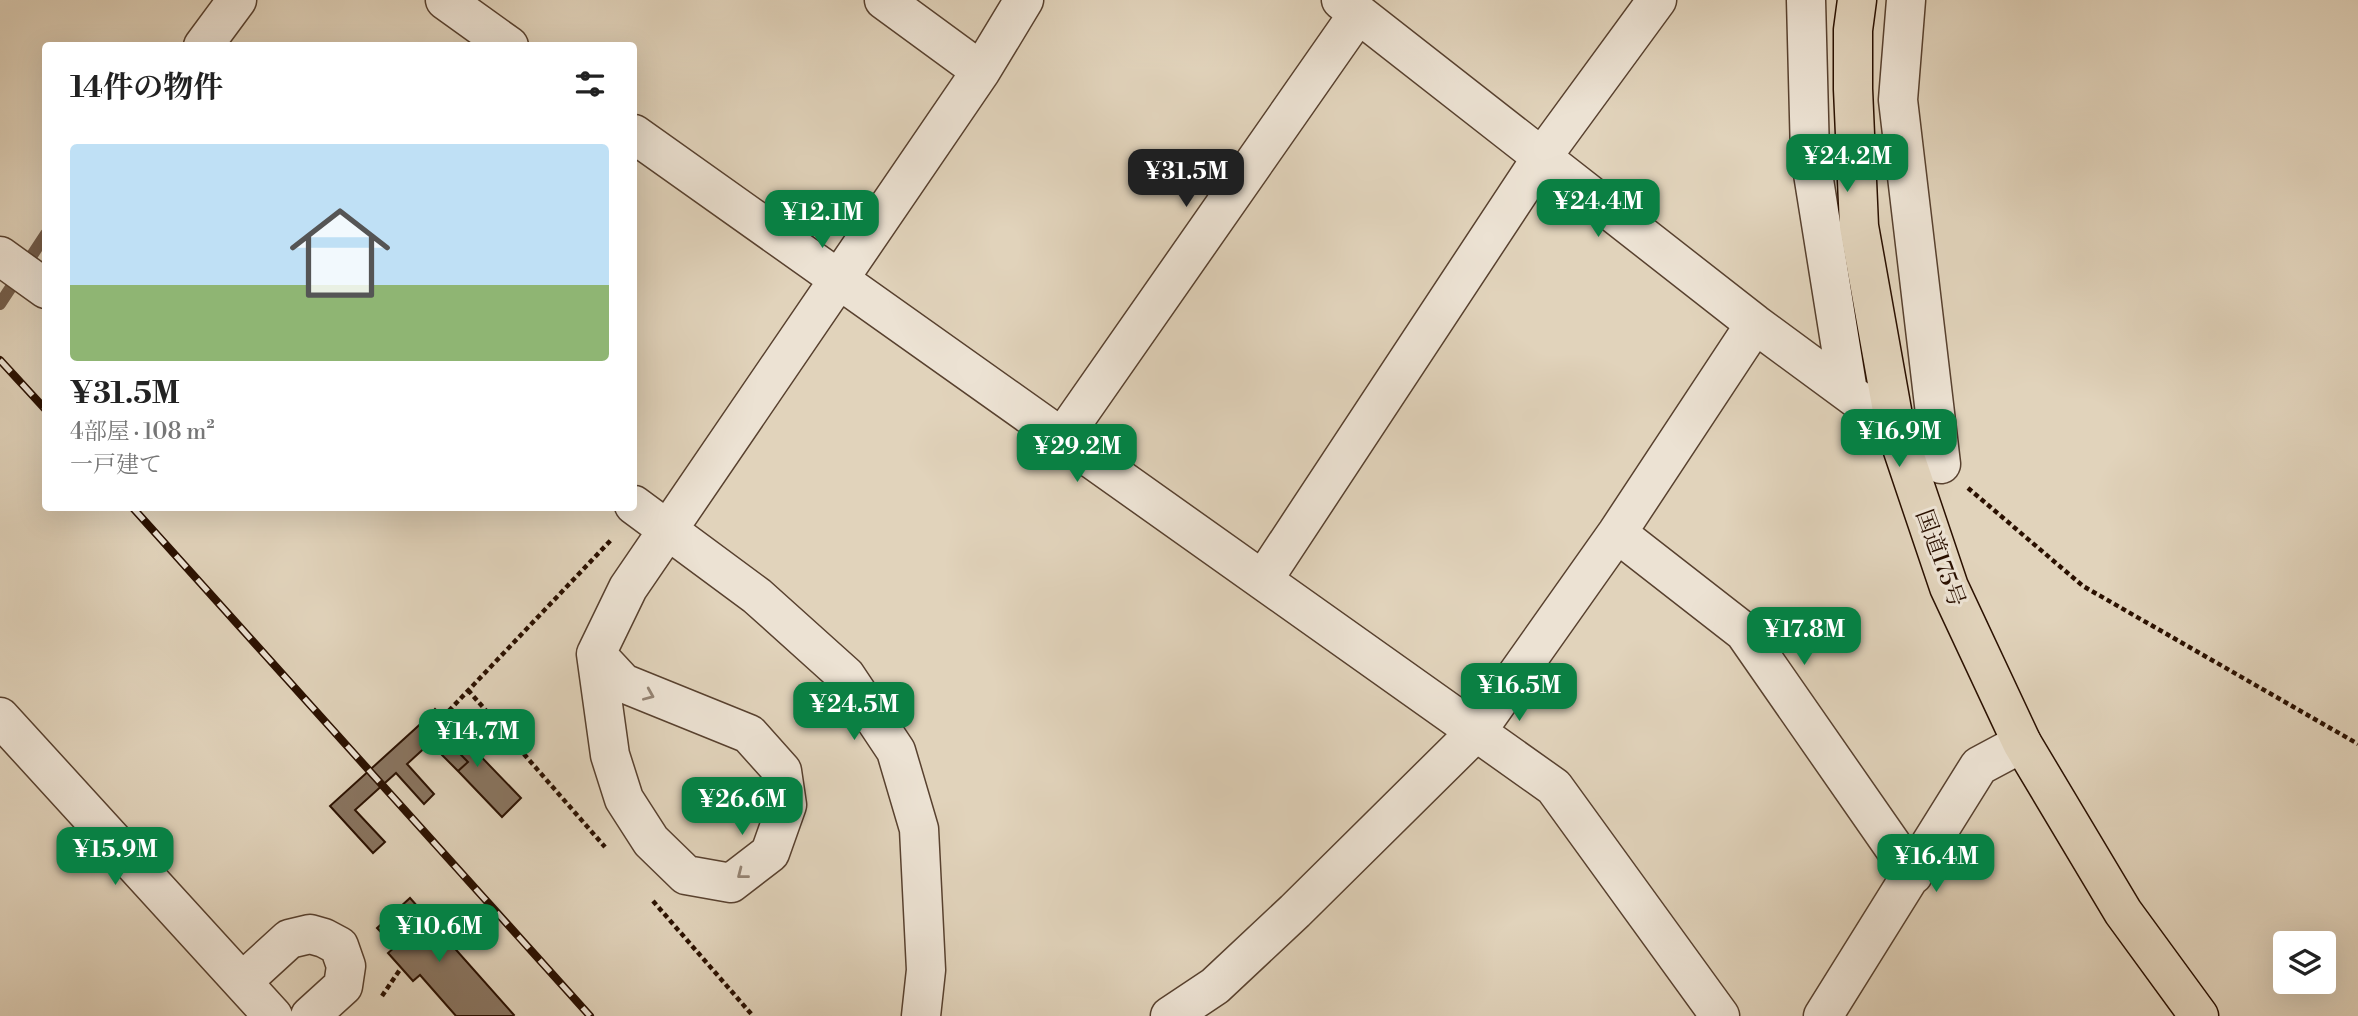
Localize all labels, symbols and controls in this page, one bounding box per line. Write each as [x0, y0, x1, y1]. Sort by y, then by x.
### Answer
icon: filters [571, 65, 609, 103]
text: 14件の物件 [70, 69, 223, 107]
pin: ¥24.2M [1790, 134, 1904, 194]
text: ¥24.2M [1802, 143, 1892, 171]
pin: ¥31.5M [1129, 150, 1243, 209]
text: ¥31.5M [1144, 158, 1228, 186]
pin: ¥24.4M [1541, 180, 1655, 239]
text: ¥24.4M [1553, 188, 1643, 216]
icon: home [277, 190, 403, 316]
pin: ¥12.1M [765, 190, 879, 250]
text: ¥12.1M [781, 199, 863, 227]
text: ¥31.5M [70, 375, 180, 413]
pin: ¥16.9M [1842, 410, 1956, 469]
text: 4部屋 · 108 m² [70, 418, 214, 446]
text: ¥16.9M [1857, 418, 1941, 446]
pin: ¥29.2M [1020, 424, 1134, 484]
text: ¥29.2M [1033, 433, 1121, 461]
text: 一戸建て [70, 451, 162, 479]
street label: 国道175号 [1910, 506, 1971, 611]
pin: ¥17.8M [1747, 608, 1861, 667]
text: ¥17.8M [1763, 616, 1845, 644]
pin: ¥16.5M [1462, 664, 1576, 723]
text: ¥16.5M [1477, 672, 1561, 700]
pin: ¥24.5M [797, 682, 911, 742]
one-way arrow [643, 686, 655, 700]
text: ¥24.5M [809, 691, 899, 719]
pin: ¥14.7M [420, 710, 534, 769]
text: ¥14.7M [435, 718, 519, 746]
pin: ¥26.6M [685, 778, 799, 837]
text: ¥26.6M [698, 786, 786, 814]
pin: ¥15.9M [58, 828, 172, 887]
pin: ¥16.4M [1879, 834, 1993, 894]
text: ¥15.9M [72, 836, 158, 864]
text: ¥16.4M [1893, 843, 1979, 871]
one-way arrow [737, 866, 750, 879]
pin: ¥10.6M [382, 904, 496, 964]
text: ¥10.6M [396, 913, 482, 941]
map controls [2273, 931, 2336, 994]
button: layers [2273, 931, 2336, 994]

